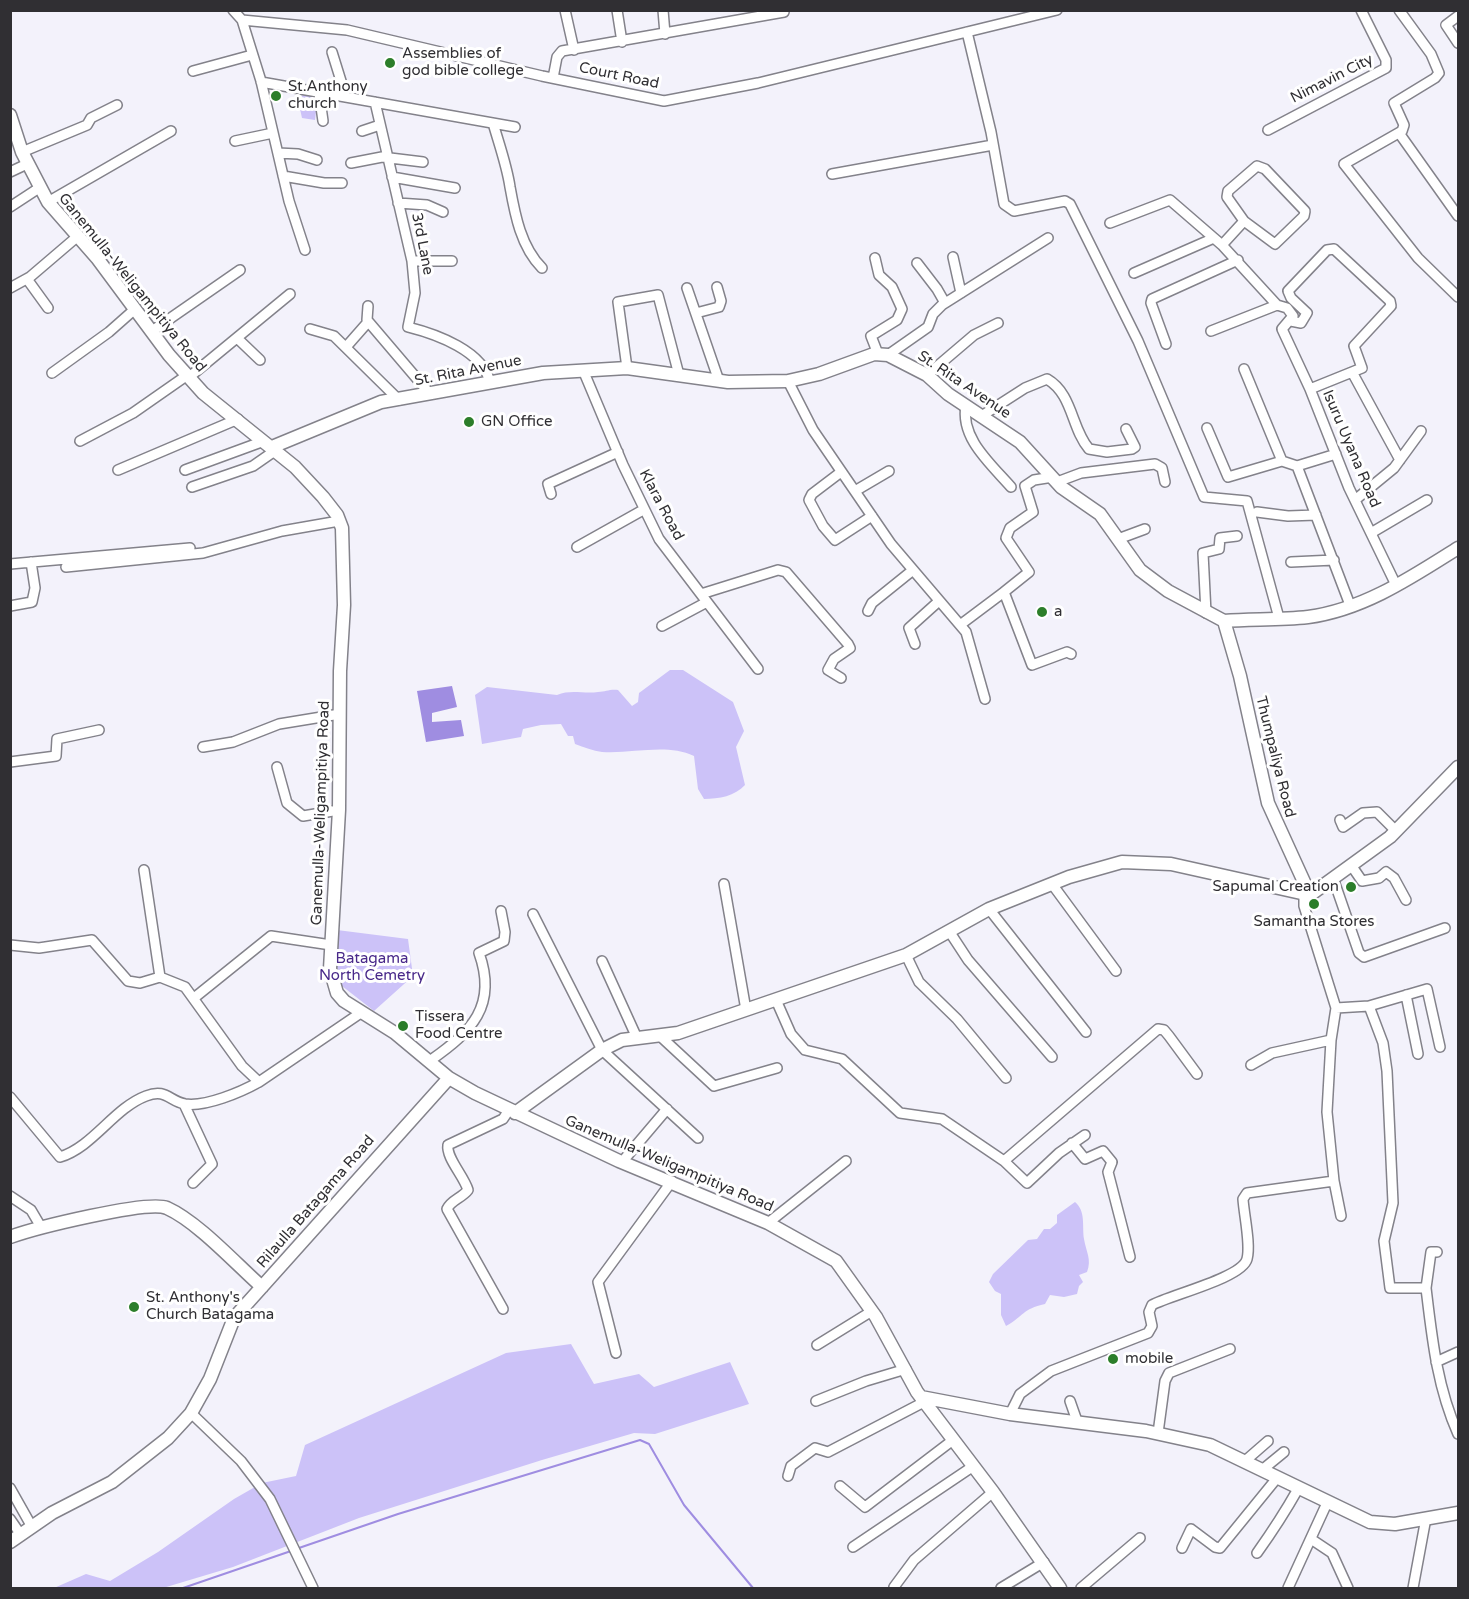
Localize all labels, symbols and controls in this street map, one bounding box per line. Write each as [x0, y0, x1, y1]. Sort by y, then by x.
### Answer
place label: Assemblies of god bible college [402, 45, 524, 80]
street label: Nimavin City [1288, 50, 1376, 108]
marker: Assemblies of god bible college [383, 56, 397, 70]
street label: Court Road [577, 59, 661, 93]
place label: St.Anthony church [288, 78, 368, 113]
marker: St.Anthony church [269, 89, 283, 103]
street label: Ganemulla-Weligampitiya Road [54, 190, 210, 376]
street label: 3rd Lane [407, 211, 437, 277]
street label: St. Rita Avenue [914, 347, 1014, 423]
street label: St. Rita Avenue [413, 352, 523, 390]
street label: Isuru Uyana Road [1318, 387, 1384, 511]
place label: GN Office [481, 413, 552, 431]
marker: GN Office [462, 415, 476, 429]
street label: Klara Road [635, 466, 687, 544]
place label: a [1054, 603, 1062, 621]
marker: a [1035, 605, 1049, 619]
street label: Thumpaliya Road [1251, 694, 1299, 820]
street label: Ganemulla-Weligampitiya Road [308, 700, 334, 926]
place label: Sapumal Creation [1213, 878, 1339, 896]
marker: Sapumal Creation [1344, 880, 1358, 894]
marker: Samantha Stores [1307, 897, 1321, 911]
place label: Samantha Stores [1254, 913, 1374, 931]
park label: Batagama North Cemetry [319, 950, 425, 985]
place label: Tissera Food Centre [415, 1008, 502, 1043]
marker: Tissera Food Centre [396, 1019, 410, 1033]
street label: Ganemulla-Weligampitiya Road [562, 1112, 776, 1216]
street label: Rilaulla Batagama Road [253, 1132, 379, 1272]
place label: St. Anthony's Church Batagama [146, 1289, 274, 1324]
marker: St. Anthony's Church Batagama [127, 1300, 141, 1314]
place label: mobile [1125, 1350, 1173, 1368]
marker: mobile [1106, 1352, 1120, 1366]

